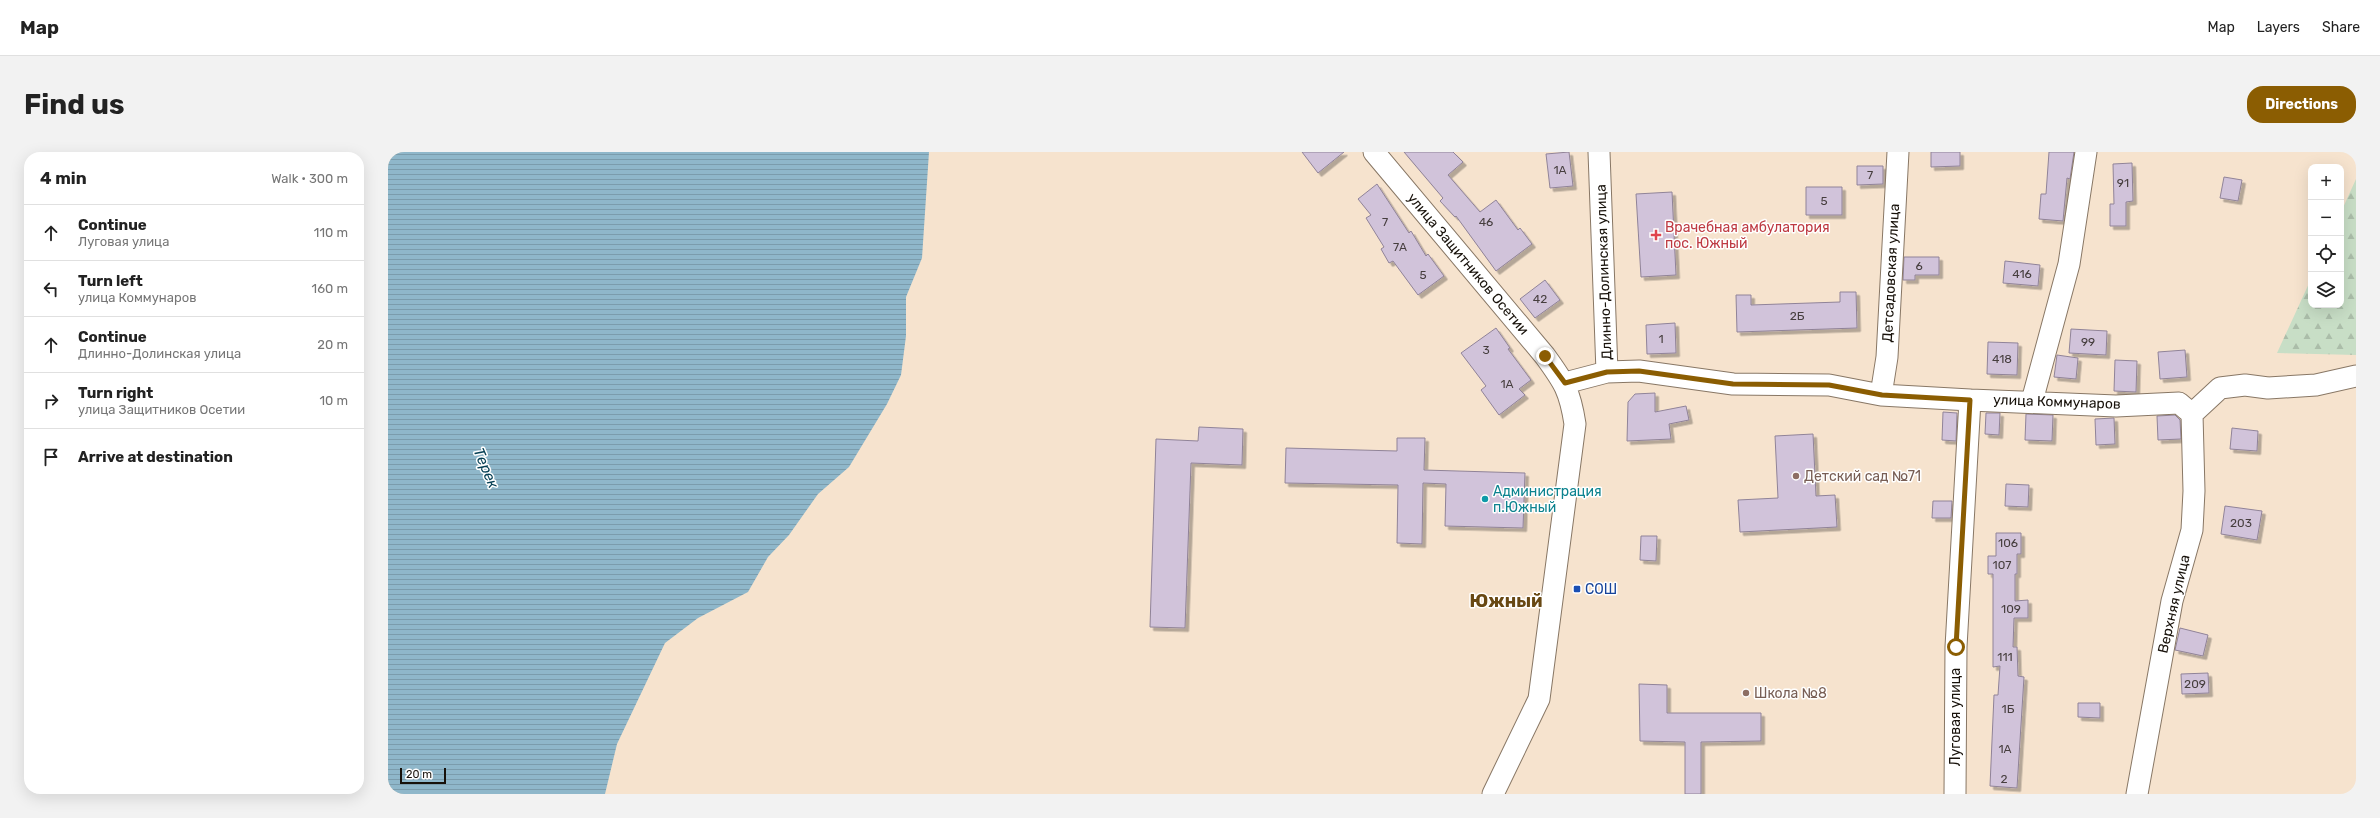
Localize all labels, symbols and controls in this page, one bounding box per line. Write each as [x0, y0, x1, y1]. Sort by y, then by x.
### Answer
text: Map [20, 16, 59, 39]
text: Map [2208, 19, 2235, 36]
text: Layers [2257, 19, 2300, 36]
text: Share [2322, 19, 2360, 36]
button: Directions [2247, 86, 2356, 123]
text: Find us [24, 88, 124, 121]
house number: 1А [1553, 163, 1567, 177]
map controls [2308, 164, 2344, 308]
button: + [2308, 164, 2344, 200]
text: 4 min [40, 168, 87, 188]
house number: 7 [1867, 168, 1873, 182]
text: Walk · 300 m [271, 171, 348, 186]
house number: 91 [2117, 176, 2129, 190]
street label: Длинно-Долинская улица [1592, 184, 1616, 360]
street label: улица Защитников Осетии [1404, 190, 1532, 338]
house number: 5 [1820, 194, 1828, 208]
button: − [2308, 200, 2344, 236]
street label: Детсадовская улица [1879, 203, 1903, 343]
house number: 7 [1382, 215, 1388, 229]
house number: 46 [1479, 215, 1493, 229]
text: Continue [78, 216, 147, 234]
place label: Врачебная амбулатория пос. Южный [1665, 219, 1830, 252]
icon: ahead [40, 222, 62, 244]
text: 110 m [314, 225, 348, 240]
marker: Врачебная амбулатория пос. Южный [1650, 229, 1662, 241]
text: Луговая улица [78, 234, 169, 249]
button: locate [2308, 236, 2344, 272]
house number: 7А [1393, 240, 1407, 254]
house number: 6 [1915, 259, 1923, 273]
house number: 416 [2012, 267, 2032, 281]
house number: 5 [1419, 268, 1427, 282]
text: Turn left [78, 272, 143, 290]
button: layers [2308, 272, 2344, 308]
icon: left [40, 278, 62, 300]
text: 160 m [312, 281, 348, 296]
text: улица Коммунаров [78, 290, 196, 305]
house number: 42 [1533, 292, 1547, 306]
house number: 2Б [1790, 309, 1805, 323]
text: Continue [78, 328, 147, 346]
house number: 1 [1658, 332, 1664, 346]
icon: ahead [40, 334, 62, 356]
house number: 99 [2081, 335, 2095, 349]
text: 20 m [317, 337, 348, 352]
house number: 3 [1482, 343, 1490, 357]
text: Длинно-Долинская улица [78, 346, 241, 361]
route end [1536, 347, 1554, 365]
house number: 418 [1992, 352, 2012, 366]
house number: 1А [1500, 377, 1514, 391]
text: Turn right [78, 384, 153, 402]
icon: right [40, 390, 62, 412]
street label: улица Коммунаров [1993, 391, 2121, 413]
text: 10 m [319, 393, 348, 408]
text: улица Защитников Осетии [78, 402, 245, 417]
water label: Терек [469, 445, 503, 492]
icon: arrive [40, 446, 62, 468]
text: Arrive at destination [78, 448, 233, 466]
place label: Детский сад №71 [1804, 468, 1921, 485]
marker: Детский сад №71 [1791, 471, 1801, 481]
place label: Администрация п.Южный [1493, 483, 1602, 516]
marker: Администрация п.Южный [1480, 494, 1490, 504]
house number: 203 [2230, 516, 2252, 530]
house number: 106 [1998, 536, 2018, 550]
street label: Верхняя улица [2154, 553, 2194, 655]
house number: 107 [1993, 558, 2011, 572]
place label: СОШ [1585, 581, 1617, 598]
marker: СОШ [1572, 584, 1582, 594]
district label: Южный [1470, 590, 1542, 612]
house number: 109 [2001, 602, 2021, 616]
route start [1947, 638, 1965, 656]
house number: 111 [1997, 650, 2013, 664]
street label: Луговая улица [1947, 668, 1964, 766]
house number: 209 [2184, 677, 2206, 691]
place label: Школа №8 [1754, 685, 1827, 702]
marker: Школа №8 [1741, 688, 1751, 698]
house number: 1Б [2002, 702, 2015, 716]
house number: 1А [1998, 742, 2012, 756]
scale bar [400, 766, 446, 785]
text: 20 m [406, 768, 432, 781]
house number: 2 [2000, 772, 2008, 786]

